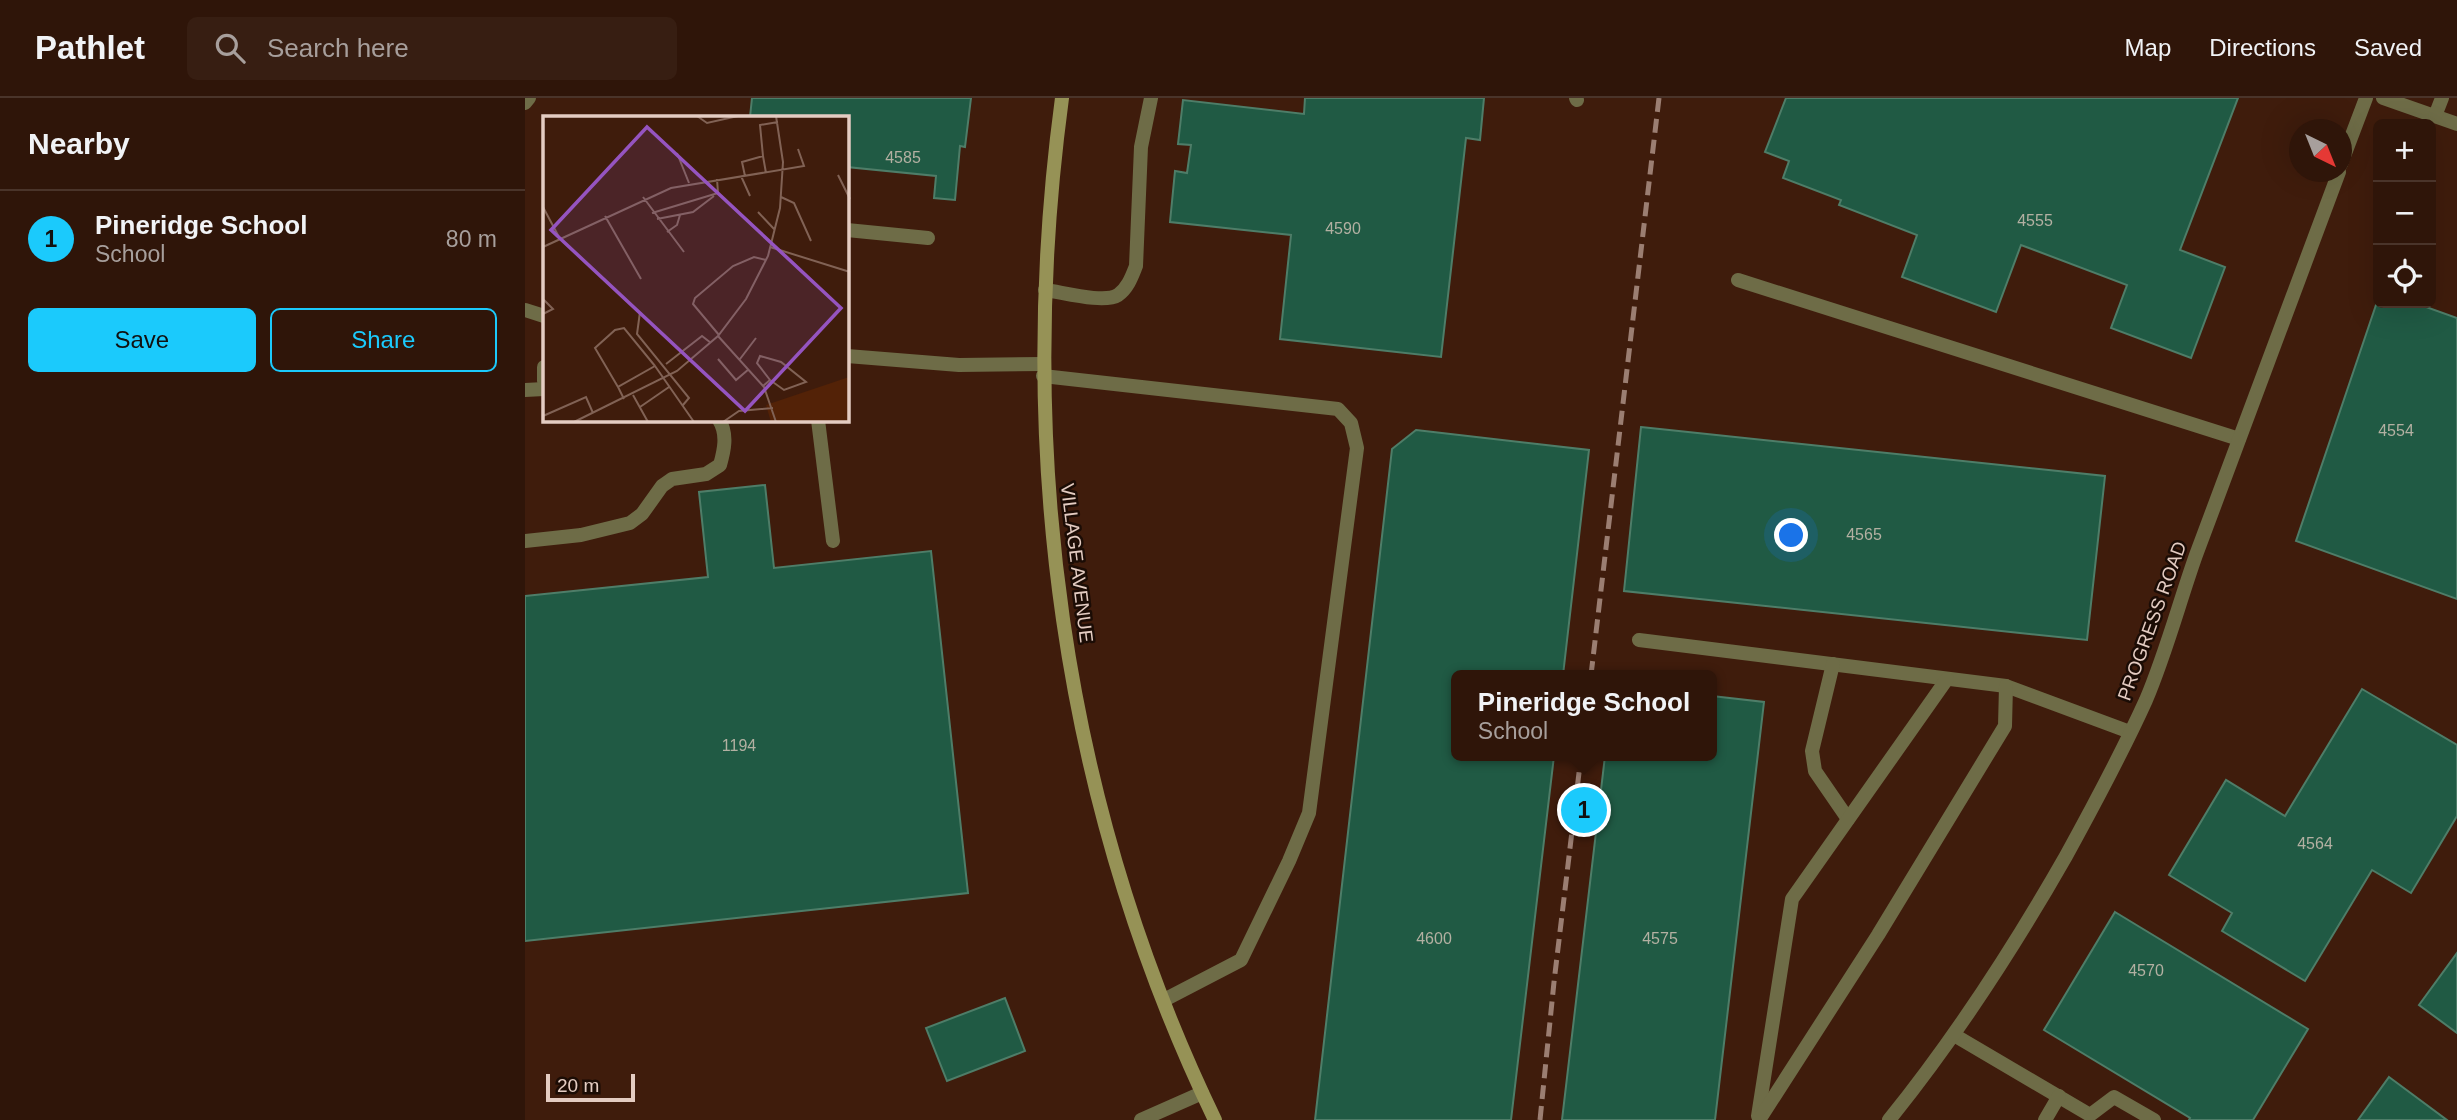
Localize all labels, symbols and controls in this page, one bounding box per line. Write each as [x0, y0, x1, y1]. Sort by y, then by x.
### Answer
search box [187, 17, 677, 80]
text: Pathlet [35, 29, 145, 66]
icon: search [211, 29, 249, 67]
text: Search here [267, 33, 409, 63]
text: Map [2125, 34, 2171, 61]
text: Directions [2209, 34, 2316, 61]
text: Saved [2354, 34, 2422, 61]
inset map [543, 116, 849, 422]
north arrow [2289, 119, 2352, 182]
map controls [2373, 119, 2436, 308]
button: + [2373, 119, 2436, 182]
text: Nearby [28, 127, 130, 160]
house number: 4585 [885, 149, 921, 166]
button: − [2373, 182, 2436, 245]
text: Pineridge School [95, 210, 307, 240]
house number: 4555 [2017, 212, 2053, 229]
house number: 4590 [1325, 220, 1361, 237]
text: 1 [45, 226, 57, 252]
text: 80 m [446, 226, 497, 252]
text: School [95, 241, 165, 267]
button: locate [2373, 245, 2436, 308]
button: Save [28, 308, 256, 372]
button: Share [270, 308, 497, 372]
house number: 4554 [2378, 422, 2414, 439]
street label: VILLAGE AVENUE [1057, 482, 1097, 644]
your location [1774, 518, 1808, 552]
house number: 4565 [1846, 526, 1882, 543]
street label: PROGRESS ROAD [2113, 539, 2191, 703]
popup [1451, 670, 1717, 761]
text: Pineridge School [1478, 687, 1690, 717]
text: School [1478, 718, 1548, 744]
house number: 1194 [722, 737, 756, 754]
pin: 1 [1561, 784, 1607, 836]
house number: 4564 [2297, 835, 2333, 852]
house number: 4600 [1416, 930, 1452, 947]
house number: 4575 [1642, 930, 1678, 947]
house number: 4570 [2128, 962, 2164, 979]
scale bar [546, 1071, 635, 1103]
text: 20 m [557, 1075, 599, 1096]

